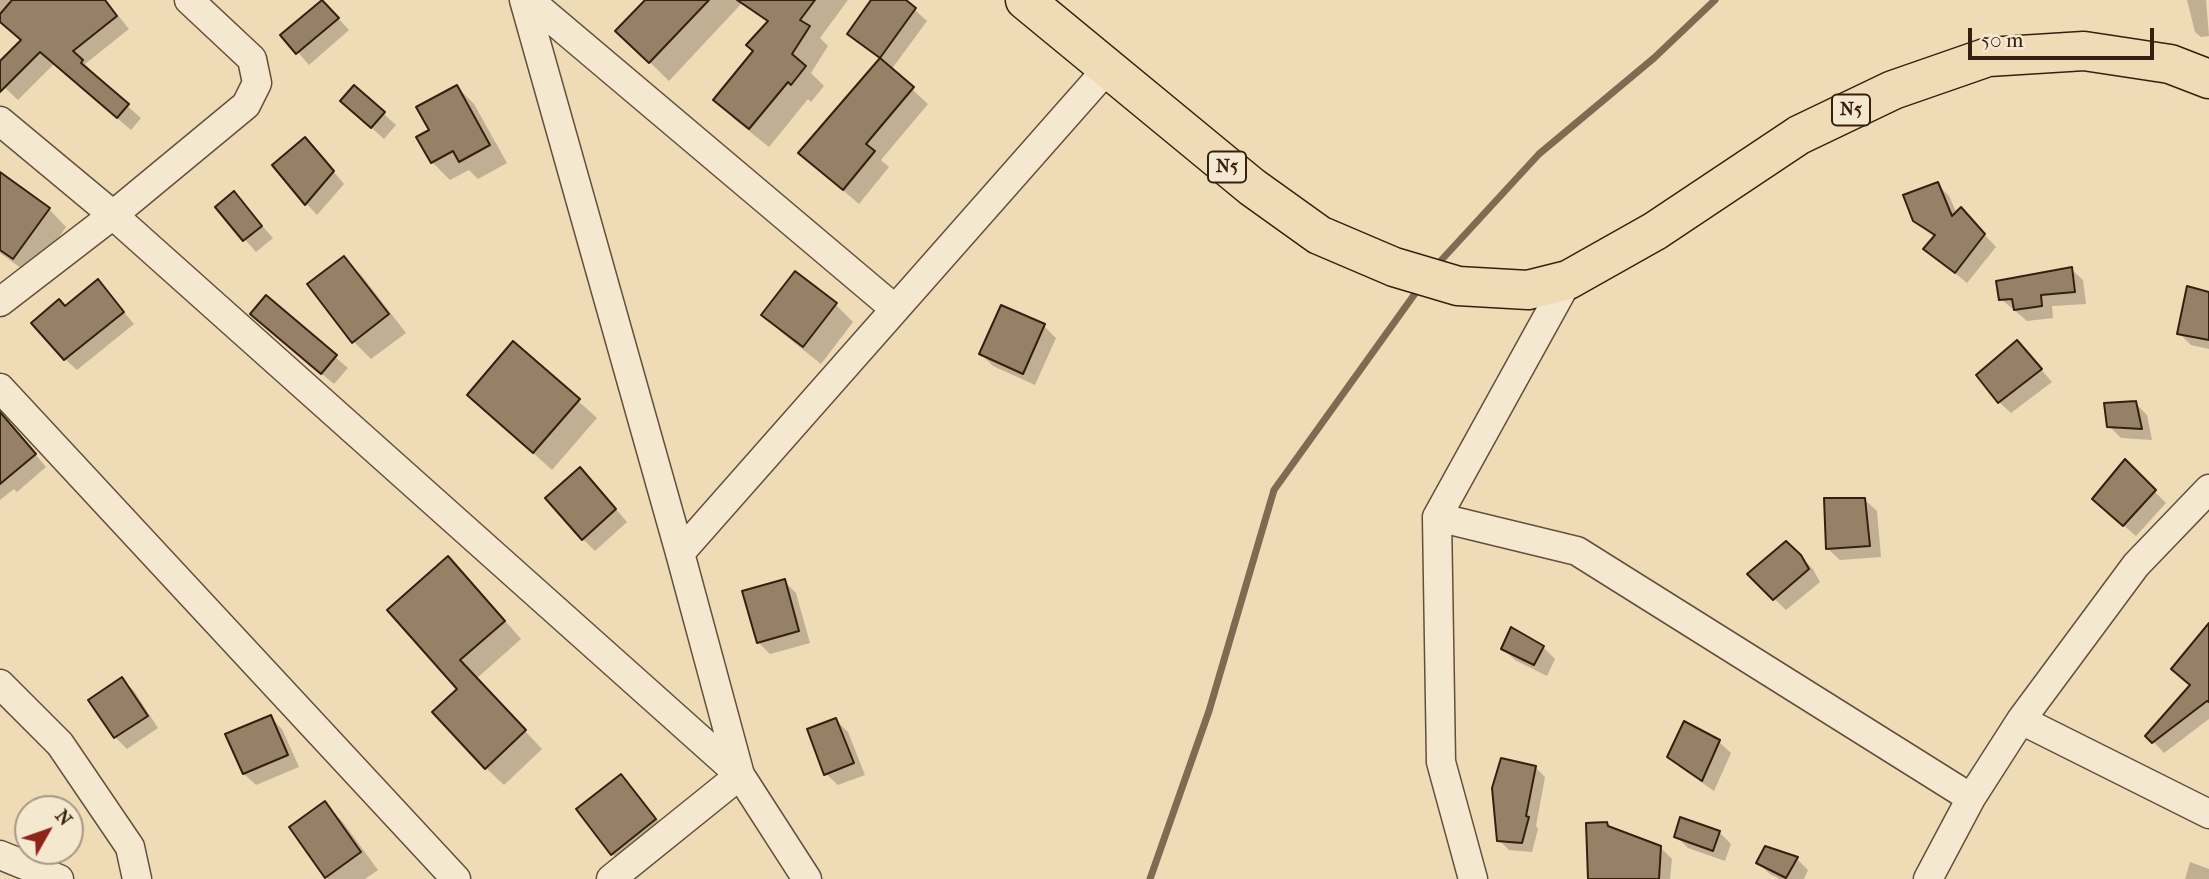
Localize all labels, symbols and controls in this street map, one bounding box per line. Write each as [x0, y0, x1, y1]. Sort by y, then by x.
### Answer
scale bar [1971, 14, 2156, 58]
text: 50 m [1981, 28, 2024, 52]
road number: N5 [1832, 94, 1870, 125]
road number: N5 [1208, 152, 1246, 182]
north arrow [14, 795, 84, 865]
text: N [50, 805, 77, 830]

